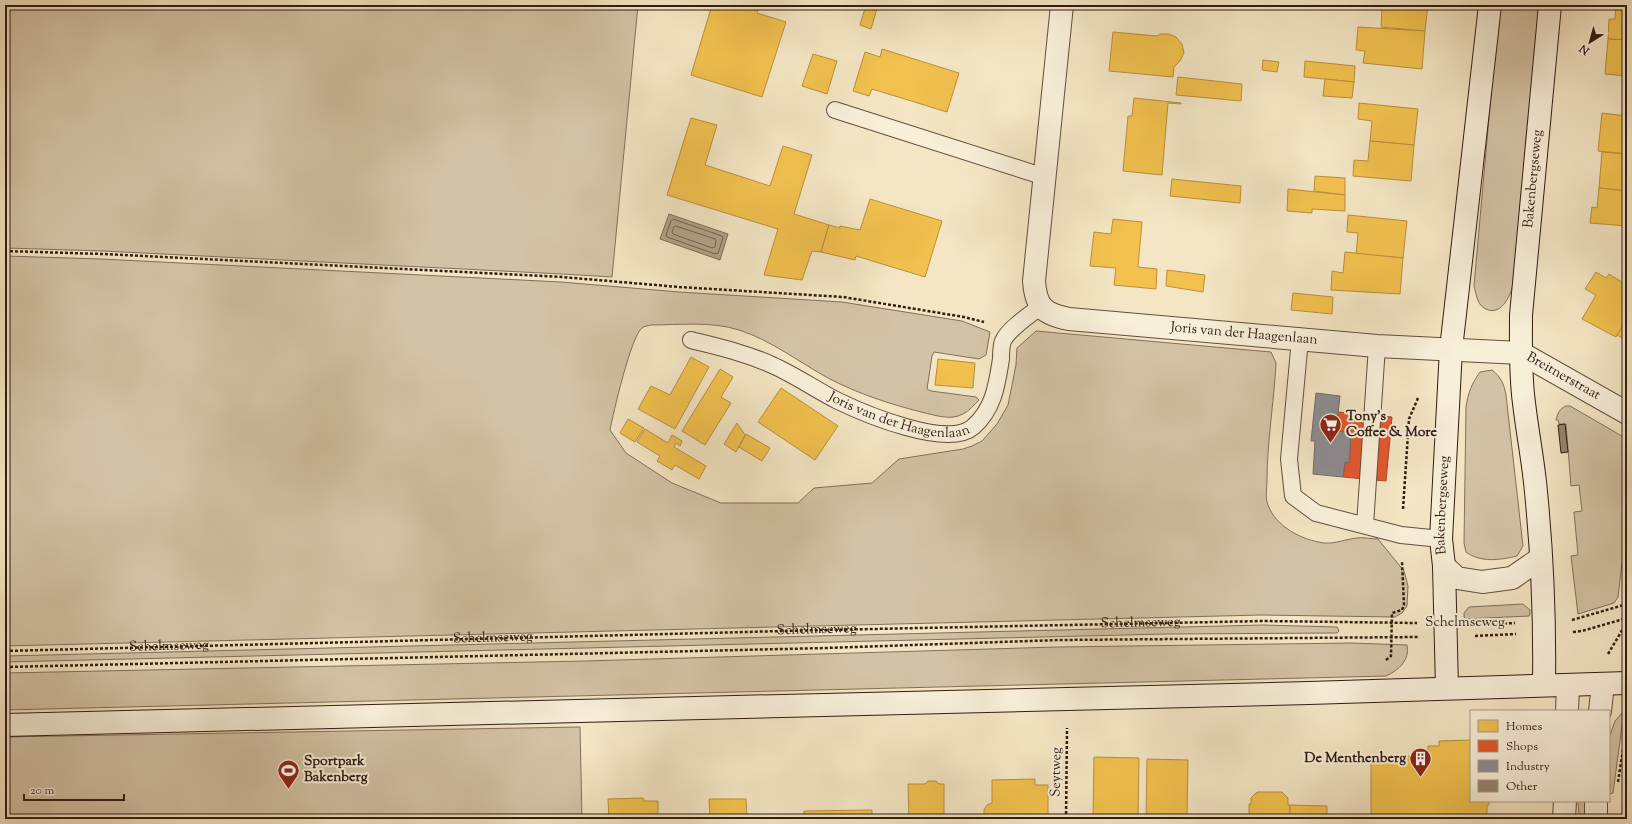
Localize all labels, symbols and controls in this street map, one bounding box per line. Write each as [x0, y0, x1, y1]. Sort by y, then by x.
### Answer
north arrow [1570, 22, 1610, 62]
text: N [1576, 40, 1594, 59]
street label: Bakenbergseweg [1519, 128, 1548, 229]
street label: Joris van der Haagenlaan [1169, 318, 1318, 351]
street label: Breitnerstraat [1522, 348, 1604, 406]
street label: Joris van der Haagenlaan [824, 387, 973, 444]
place label: Tony's Coffee & More [1346, 407, 1438, 443]
supermarket icon: Tony's Coffee & More [1318, 412, 1344, 445]
street label: Bakenbergseweg [1431, 455, 1455, 556]
street label: Schelmseweg [1100, 613, 1181, 634]
street label: Schelmseweg [1425, 613, 1505, 633]
street label: Schelmseweg [777, 619, 857, 641]
street label: Schelmseweg [453, 627, 533, 649]
street label: Schelmseweg [129, 636, 209, 658]
legend [1470, 710, 1610, 802]
text: Homes [1506, 718, 1542, 736]
text: Shops [1506, 738, 1538, 756]
building icon: De Menthenberg [1408, 746, 1434, 779]
street label: Seytweg [1047, 747, 1067, 797]
place label: De Menthenberg [1304, 749, 1406, 769]
place label: Sportpark Bakenberg [304, 752, 368, 788]
sports icon: Sportpark Bakenberg [275, 757, 301, 790]
text: Industry [1506, 758, 1550, 776]
scale bar [24, 776, 124, 802]
text: Other [1506, 778, 1538, 796]
text: 20 m [30, 782, 55, 800]

